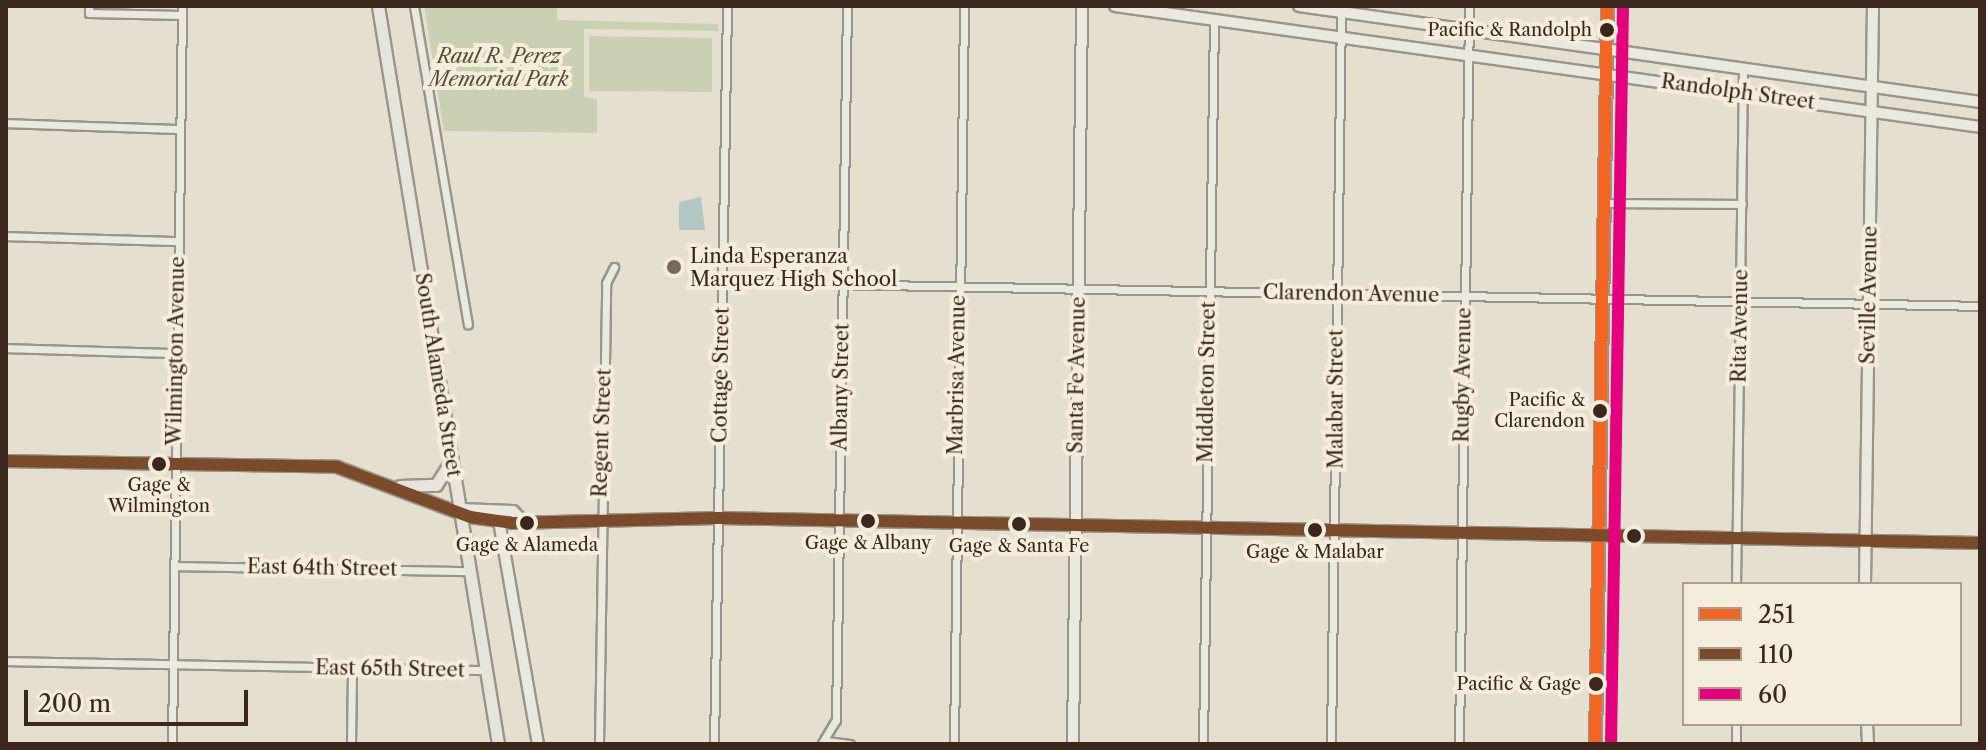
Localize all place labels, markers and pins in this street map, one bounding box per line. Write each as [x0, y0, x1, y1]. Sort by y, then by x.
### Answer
place label: Pacific & Randolph [1427, 19, 1592, 41]
marker: Pacific & Randolph [1599, 22, 1615, 38]
place label: Linda Esperanza Marquez High School [690, 244, 897, 291]
marker: Linda Esperanza Marquez High School [665, 258, 683, 276]
place label: Pacific & Clarendon [1494, 390, 1585, 432]
marker: Pacific & Clarendon [1592, 403, 1608, 419]
marker: Gage & Wilmington [151, 456, 167, 472]
place label: Gage & Wilmington [108, 475, 210, 518]
marker: Gage & Albany [860, 513, 876, 529]
marker: Gage & Alameda [519, 515, 535, 531]
marker: Gage & Santa Fe [1011, 516, 1027, 532]
marker: Gage & Malabar [1307, 522, 1323, 538]
unlabelled marker [1626, 528, 1642, 544]
place label: Gage & Albany [804, 532, 932, 554]
place label: Gage & Alameda [455, 534, 599, 556]
place label: Gage & Santa Fe [949, 535, 1089, 557]
place label: Gage & Malabar [1246, 541, 1384, 563]
place label: Pacific & Gage [1457, 673, 1581, 695]
marker: Pacific & Gage [1588, 676, 1604, 692]

